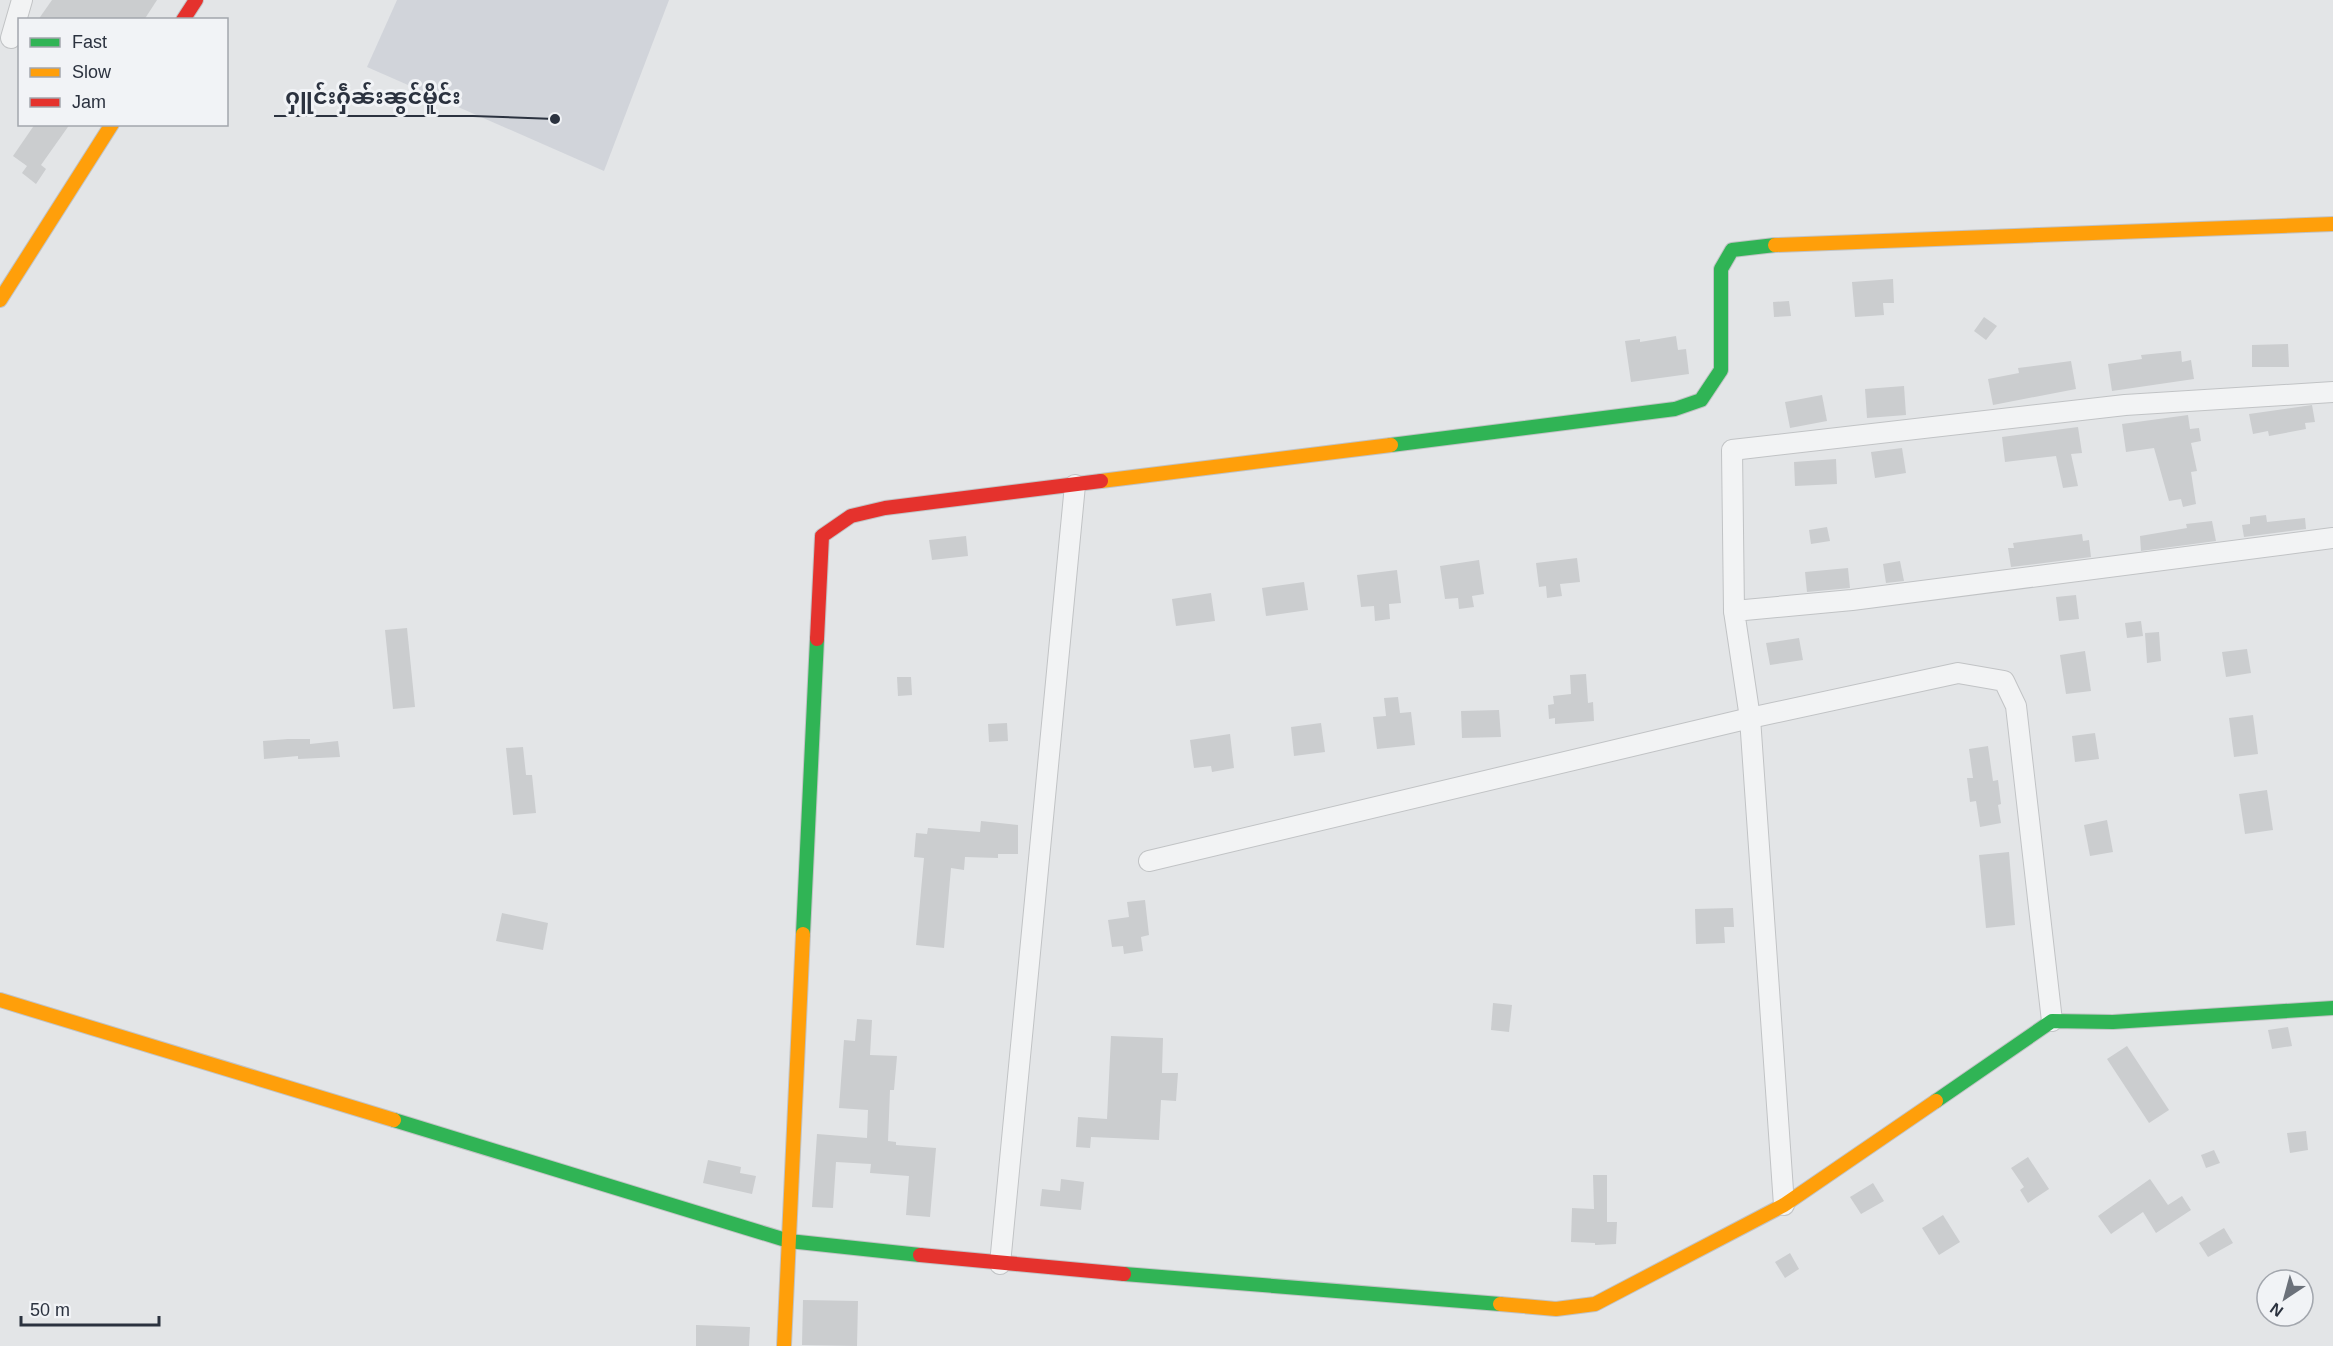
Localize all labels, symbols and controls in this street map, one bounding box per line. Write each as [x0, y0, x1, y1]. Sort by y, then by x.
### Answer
legend [18, 18, 228, 126]
text: Fast [72, 32, 107, 52]
text: Slow [72, 62, 112, 82]
callout: ႁူင်းႁဵၼ်းၼွင်မိူင်း [274, 76, 473, 116]
text: ႁူင်းႁဵၼ်းၼွင်မိူင်း [285, 81, 461, 114]
text: Jam [72, 92, 106, 112]
north arrow [2255, 1268, 2315, 1328]
scale bar [21, 1289, 159, 1327]
text: N [2267, 1299, 2286, 1320]
text: 50 m [30, 1300, 70, 1320]

